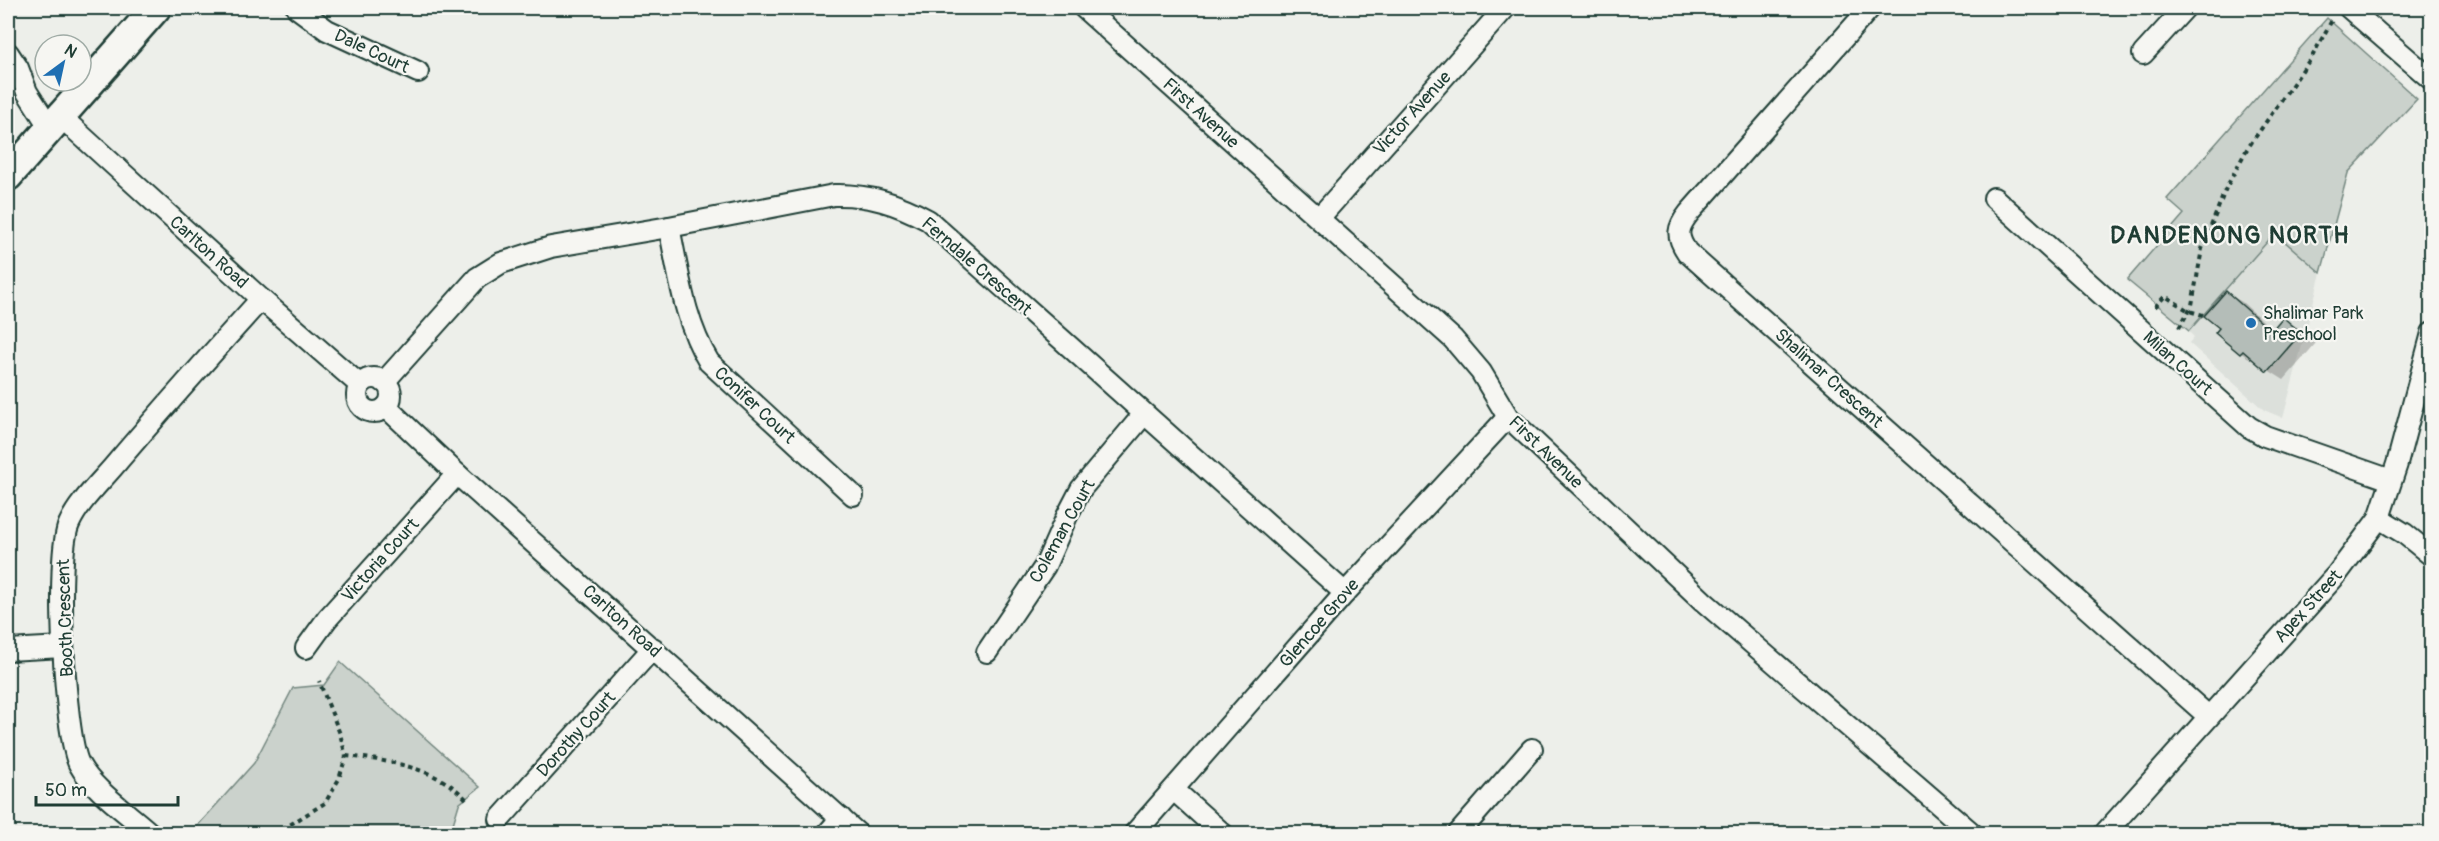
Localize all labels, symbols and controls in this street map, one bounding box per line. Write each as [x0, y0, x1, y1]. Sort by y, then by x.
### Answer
street label: Dale Court [331, 24, 414, 79]
north arrow [33, 33, 93, 93]
text: N [61, 40, 81, 63]
street label: Victor Avenue [1368, 66, 1456, 160]
street label: First Avenue [1158, 73, 1244, 154]
street label: Carlton Road [164, 211, 253, 294]
street label: Ferndale Crescent [917, 212, 1037, 321]
district label: DANDENONG NORTH [2110, 221, 2350, 250]
place label: Shalimar Park Preschool [2263, 302, 2364, 346]
marker: Shalimar Park Preschool [2244, 316, 2258, 330]
street label: Shalimar Crescent [1770, 324, 1888, 434]
street label: Milan Court [2138, 326, 2218, 401]
street label: Conifer Court [709, 362, 801, 449]
street label: First Avenue [1503, 411, 1588, 494]
street label: Coleman Court [1024, 475, 1101, 587]
street label: Victoria Court [337, 513, 425, 607]
street label: Booth Crescent [52, 558, 79, 677]
street label: Apex Street [2269, 564, 2348, 648]
street label: Glencoe Grove [1274, 574, 1365, 673]
street label: Carlton Road [577, 580, 666, 663]
street label: Dorothy Court [532, 686, 621, 782]
scale bar [36, 769, 178, 807]
text: 50 m [45, 779, 87, 802]

